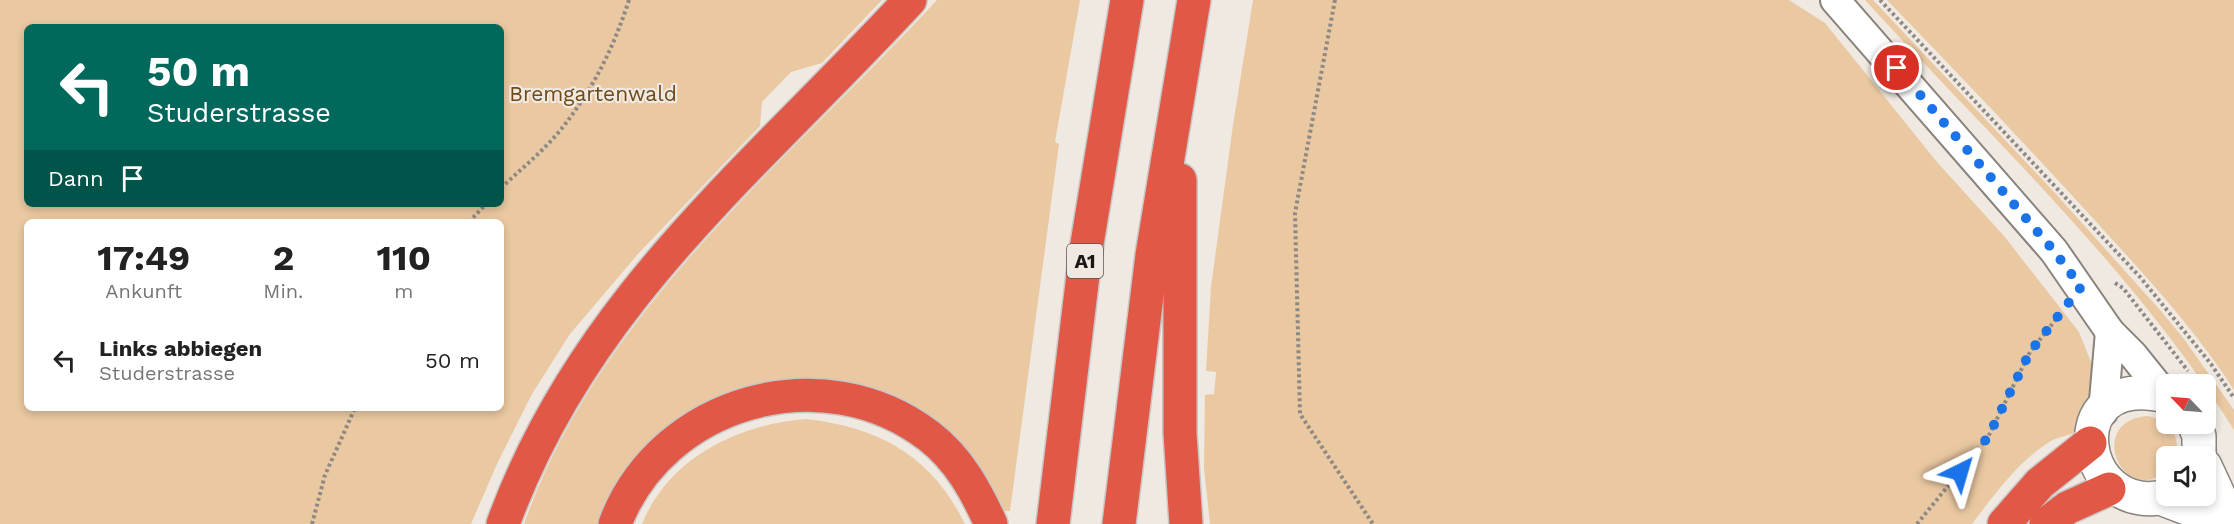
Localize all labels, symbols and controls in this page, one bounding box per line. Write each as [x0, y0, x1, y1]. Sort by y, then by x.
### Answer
pin [1871, 42, 1922, 93]
text: 50 m [147, 47, 250, 96]
icon: left [48, 48, 126, 126]
icon: arrive [1880, 51, 1913, 84]
park label: Bremgartenwald [509, 81, 677, 106]
text: Studerstrasse [147, 97, 331, 129]
icon: arrive [116, 162, 149, 195]
text: Dann [48, 166, 104, 191]
text: 17:49 [97, 237, 190, 279]
text: 2 [273, 237, 294, 279]
text: 110 [377, 237, 431, 279]
road number: A1 [1067, 244, 1103, 278]
text: Ankunft [105, 279, 182, 303]
text: Min. [263, 279, 303, 303]
text: m [394, 279, 413, 303]
text: Links abbiegen [99, 336, 262, 361]
icon: left [48, 344, 81, 377]
text: 50 m [425, 348, 480, 373]
text: Studerstrasse [99, 361, 235, 385]
north arrow [2156, 374, 2216, 434]
map controls [2156, 374, 2216, 506]
position arrow [1928, 440, 1992, 504]
button: sound [2156, 446, 2216, 506]

